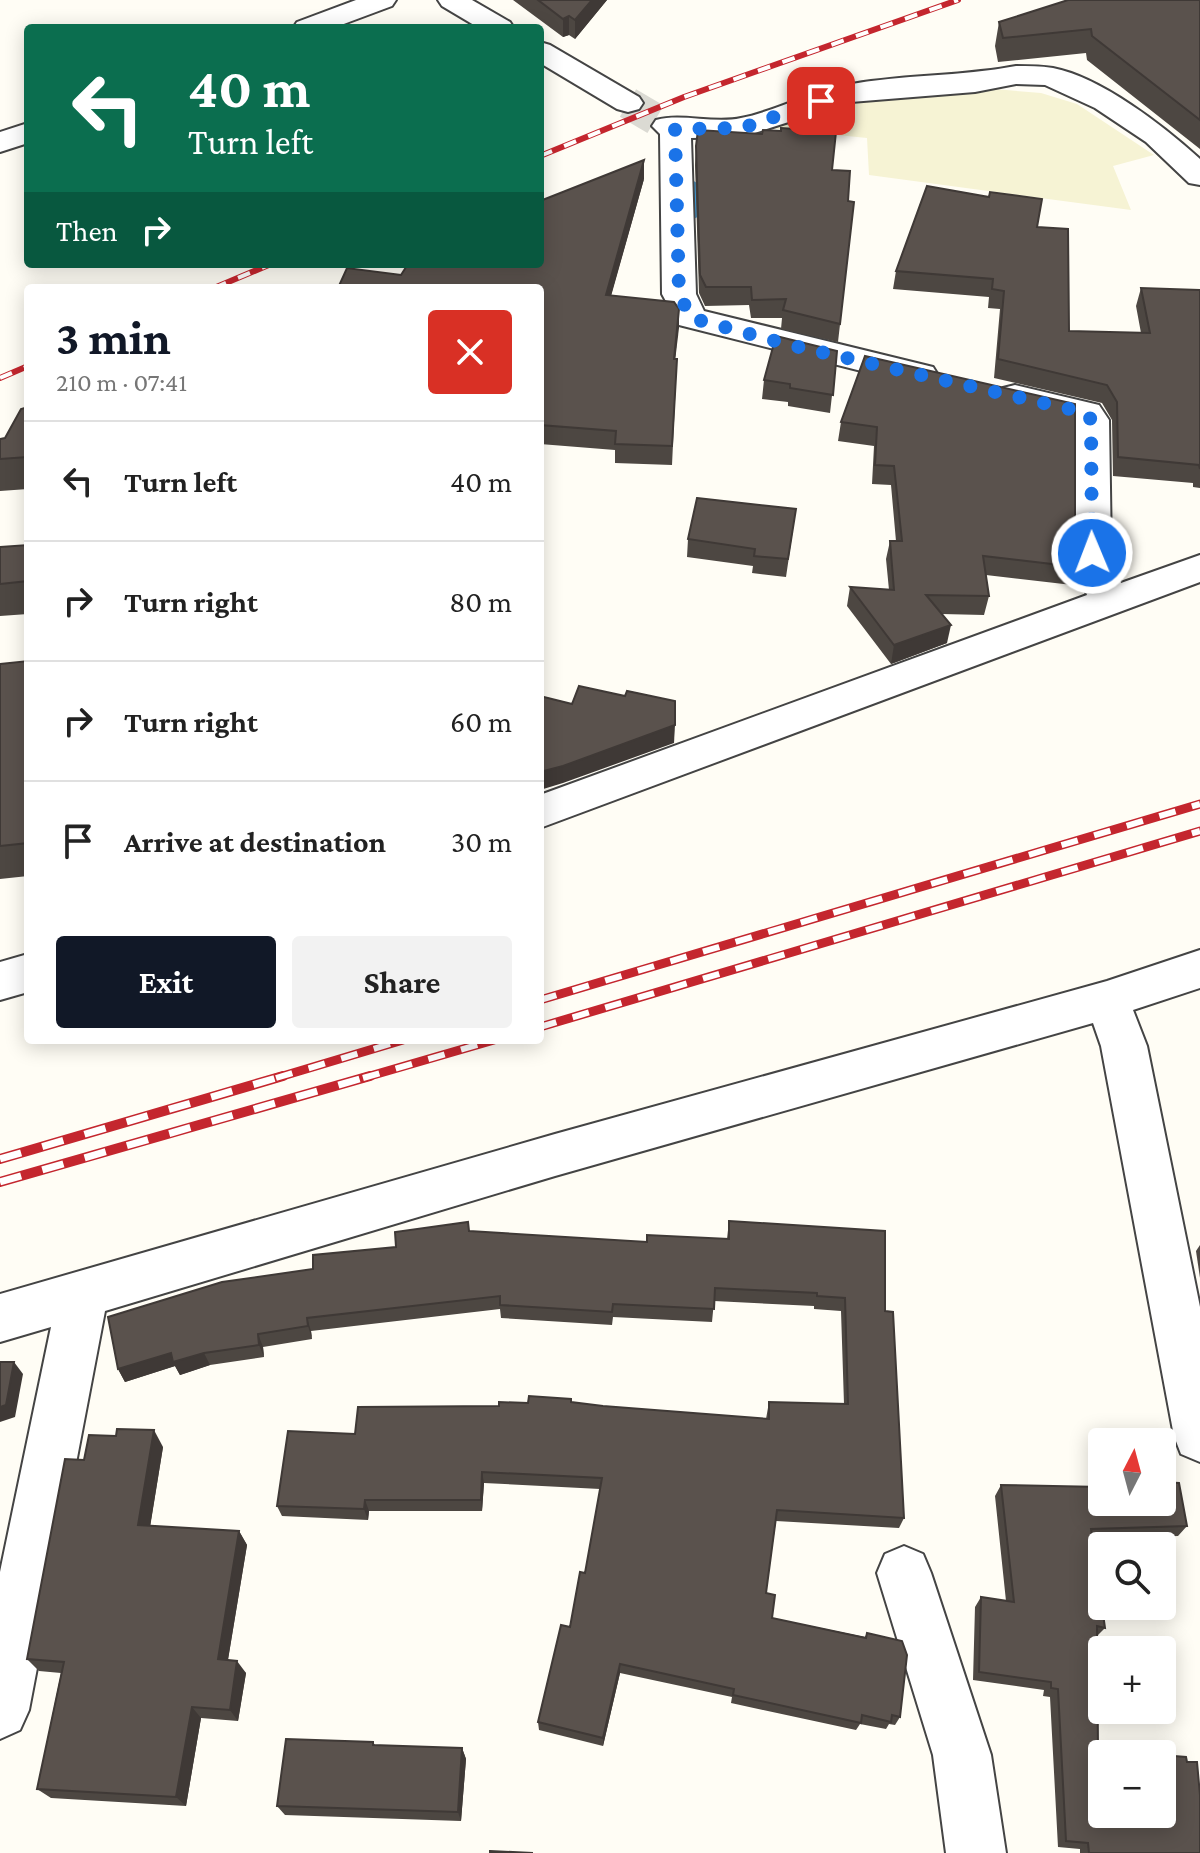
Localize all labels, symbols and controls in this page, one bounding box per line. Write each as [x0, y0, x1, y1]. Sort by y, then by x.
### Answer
icon: left [56, 56, 160, 160]
text: 40 m [188, 57, 310, 119]
pin [787, 67, 855, 135]
icon: arrive [799, 79, 843, 123]
text: Turn left [188, 122, 313, 162]
icon: right [134, 208, 178, 252]
text: Then [56, 214, 118, 247]
button: close [428, 310, 512, 394]
text: 3 min [56, 311, 171, 364]
text: 210 m · 07:41 [56, 368, 187, 397]
icon: left [56, 459, 100, 503]
text: Turn left [124, 465, 237, 498]
text: 40 m [450, 465, 512, 498]
position arrow [1050, 511, 1134, 595]
icon: right [56, 579, 100, 623]
text: Turn right [124, 585, 258, 618]
text: 80 m [449, 585, 512, 618]
icon: right [56, 699, 100, 743]
text: Turn right [124, 705, 258, 738]
text: 60 m [450, 705, 512, 738]
icon: arrive [56, 819, 100, 863]
text: Arrive at destination [124, 825, 386, 858]
text: 30 m [451, 825, 512, 858]
button: Exit [56, 936, 276, 1028]
button: Share [292, 936, 512, 1028]
north arrow [1088, 1428, 1176, 1516]
map controls [1088, 1428, 1176, 1828]
button: search [1088, 1532, 1176, 1620]
button: + [1088, 1636, 1176, 1724]
button: − [1088, 1740, 1176, 1828]

